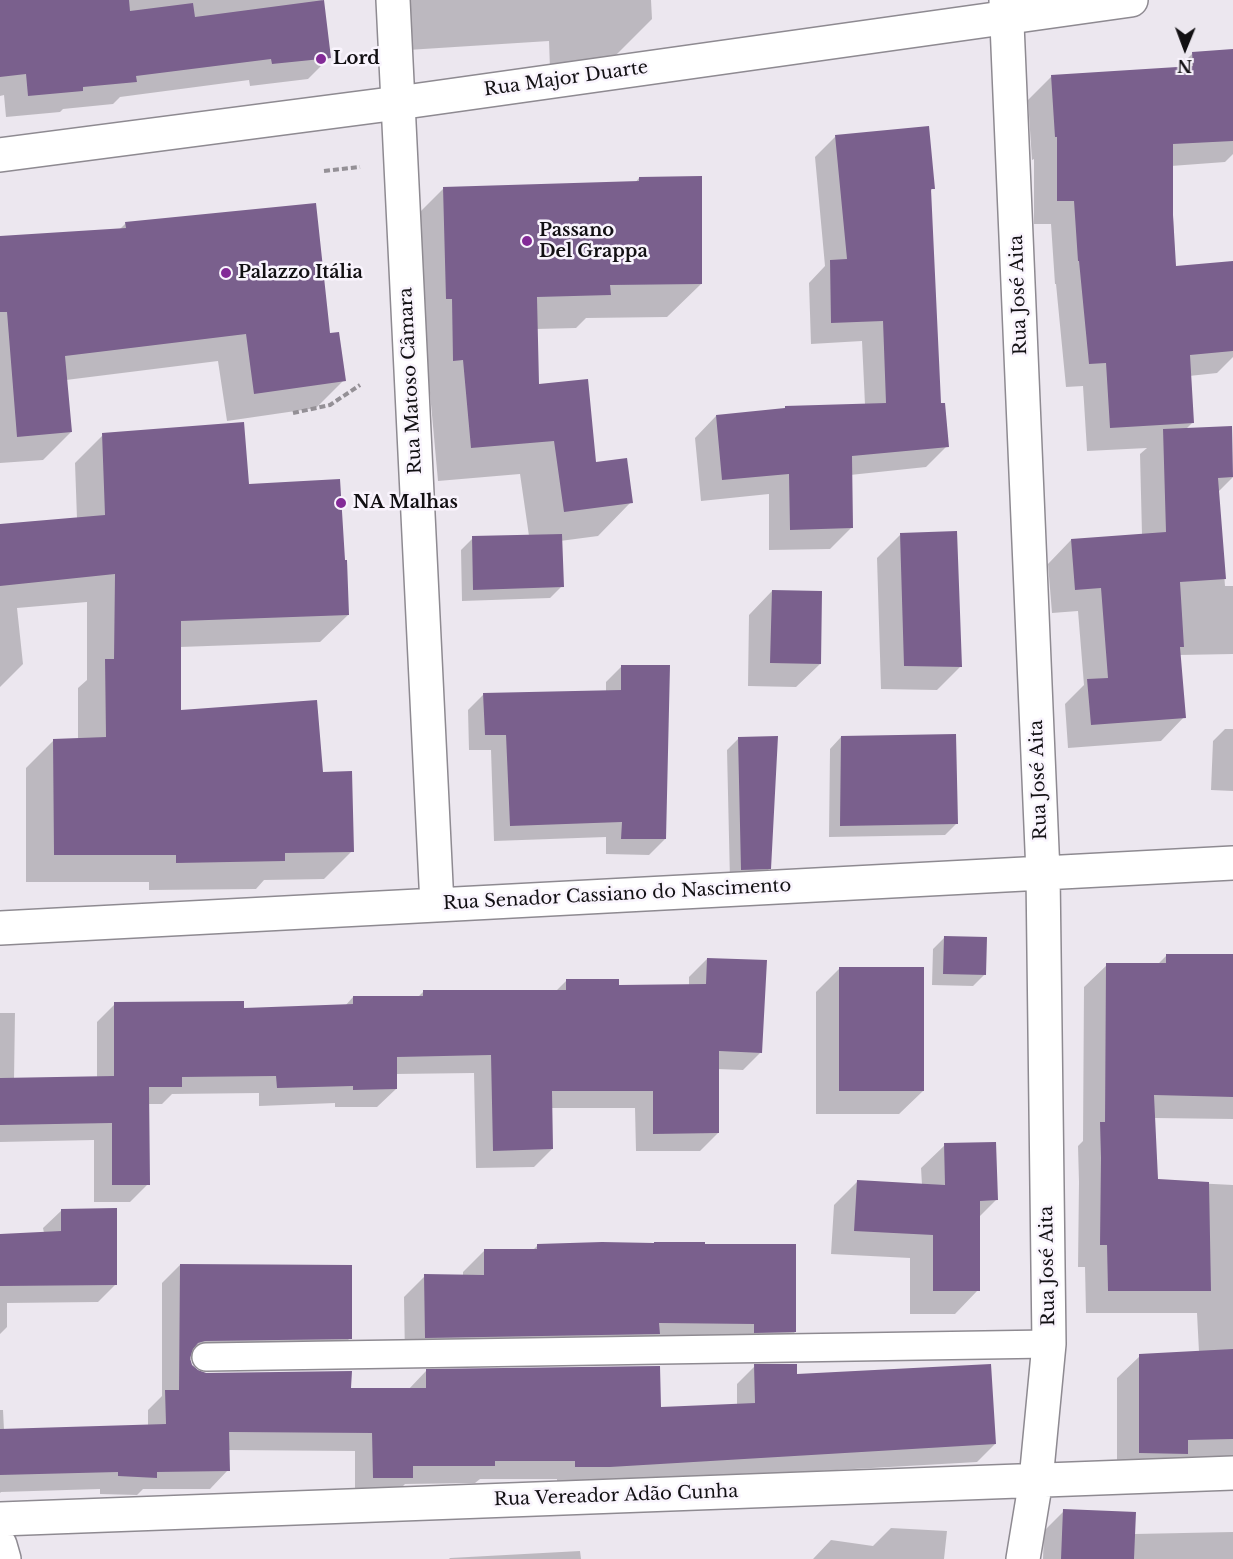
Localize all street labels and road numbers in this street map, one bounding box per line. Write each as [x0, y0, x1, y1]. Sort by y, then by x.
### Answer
street label: Rua Major Duarte [482, 57, 650, 101]
street label: Rua José Aita [1006, 235, 1032, 355]
street label: Rua Matoso Câmara [395, 287, 427, 475]
street label: Rua José Aita [1026, 720, 1052, 840]
street label: Rua Senador Cassiano do Nascimento [442, 875, 792, 915]
street label: Rua José Aita [1036, 1206, 1060, 1326]
street label: Rua Vereador Adão Cunha [493, 1481, 739, 1511]

